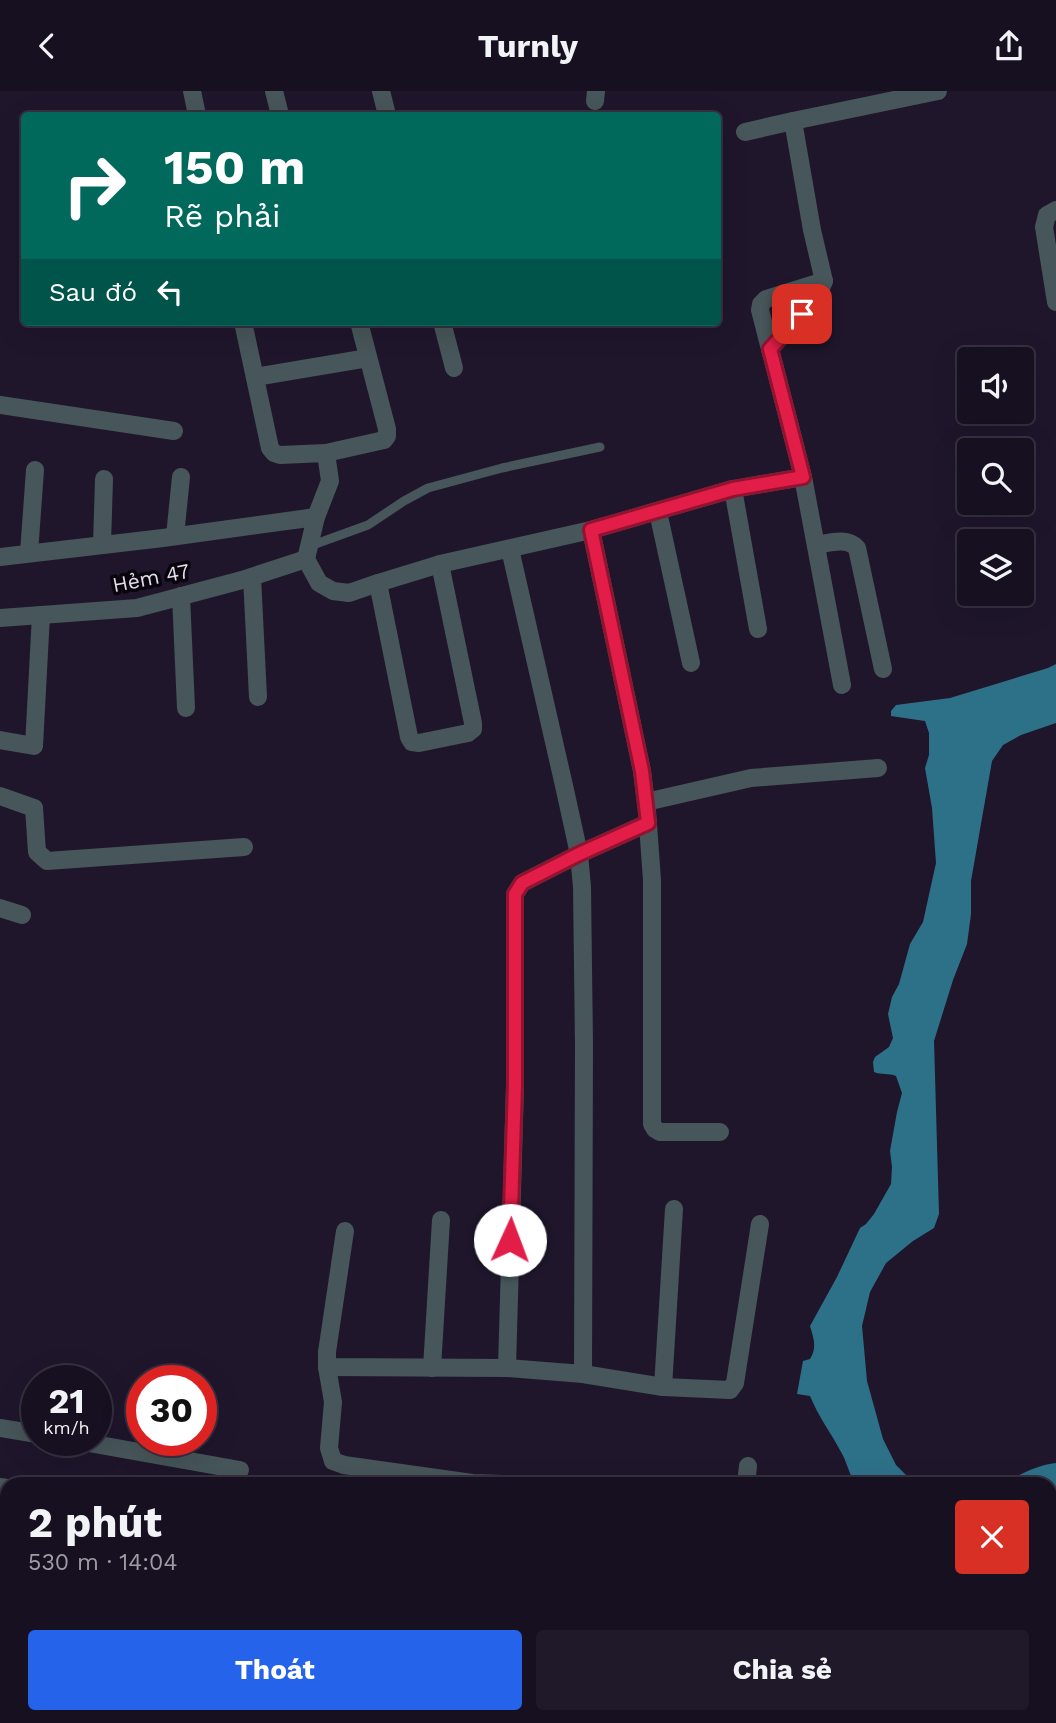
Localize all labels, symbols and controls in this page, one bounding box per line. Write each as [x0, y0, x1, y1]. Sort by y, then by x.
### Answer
icon: back [28, 27, 66, 65]
text: Turnly [478, 27, 578, 65]
icon: share [990, 27, 1028, 65]
text: 150 m [164, 138, 305, 196]
icon: right [49, 140, 140, 231]
text: Rẽ phải [164, 197, 281, 235]
icon: left [151, 273, 189, 311]
text: Sau đó [49, 277, 137, 307]
pin [772, 284, 832, 344]
icon: arrive [783, 295, 821, 333]
map controls [957, 347, 1034, 606]
button: sound [957, 347, 1034, 424]
button: search [957, 438, 1034, 515]
button: layers [957, 529, 1034, 606]
street label: Hẻm 47 [110, 558, 192, 597]
position arrow [473, 1203, 547, 1277]
speed limit sign: 30 [126, 1365, 217, 1456]
text: 21 [49, 1380, 84, 1422]
text: km/h [43, 1417, 90, 1438]
text: 2 phút [28, 1498, 162, 1547]
button: close [955, 1500, 1029, 1574]
text: 530 m · 14:04 [28, 1549, 177, 1576]
button: Thoát [28, 1630, 522, 1710]
button: Chia sẻ [536, 1630, 1029, 1710]

